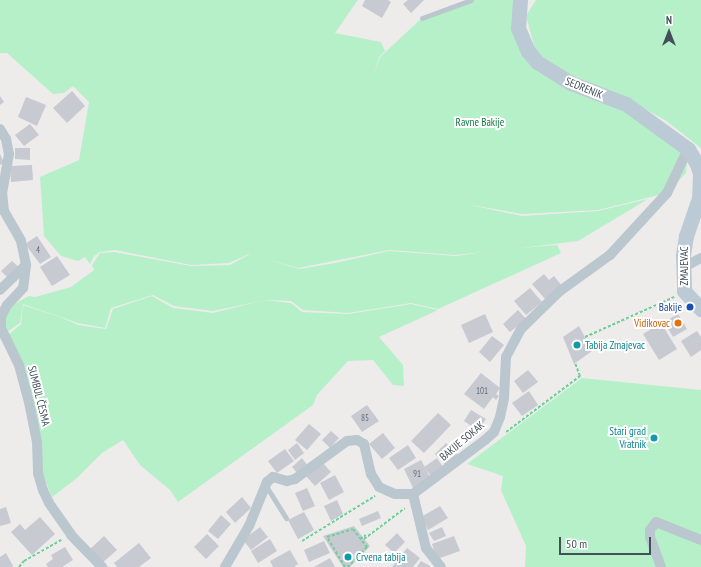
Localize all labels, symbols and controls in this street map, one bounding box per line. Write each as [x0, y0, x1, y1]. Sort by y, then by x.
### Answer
north arrow [649, 12, 689, 52]
text: N [666, 13, 672, 27]
street label: SEDRENIK [563, 75, 605, 101]
park label: Ravne Bakije [456, 115, 504, 129]
house number: 4 [36, 245, 40, 255]
street label: ZMAJEVAC [677, 246, 691, 286]
place label: Bakije [659, 300, 682, 314]
marker: Bakije [685, 302, 695, 312]
place label: Vidikovac [634, 316, 670, 330]
marker: Vidikovac [673, 318, 683, 328]
place label: Tabija Zmajevac [585, 338, 645, 352]
marker: Tabija Zmajevac [572, 340, 582, 350]
street label: SUMBUL ČESMA [25, 364, 53, 428]
house number: 101 [476, 386, 488, 396]
house number: 85 [361, 413, 369, 423]
street label: BAKIJE SOKAK [437, 418, 487, 464]
place label: Stari grad Vratnik [609, 425, 646, 451]
marker: Stari grad Vratnik [649, 433, 659, 443]
house number: 91 [413, 469, 421, 479]
scale bar [561, 529, 653, 555]
text: 50 m [566, 536, 587, 551]
place label: Crvena tabija [356, 550, 406, 564]
marker: Crvena tabija [343, 552, 353, 562]

